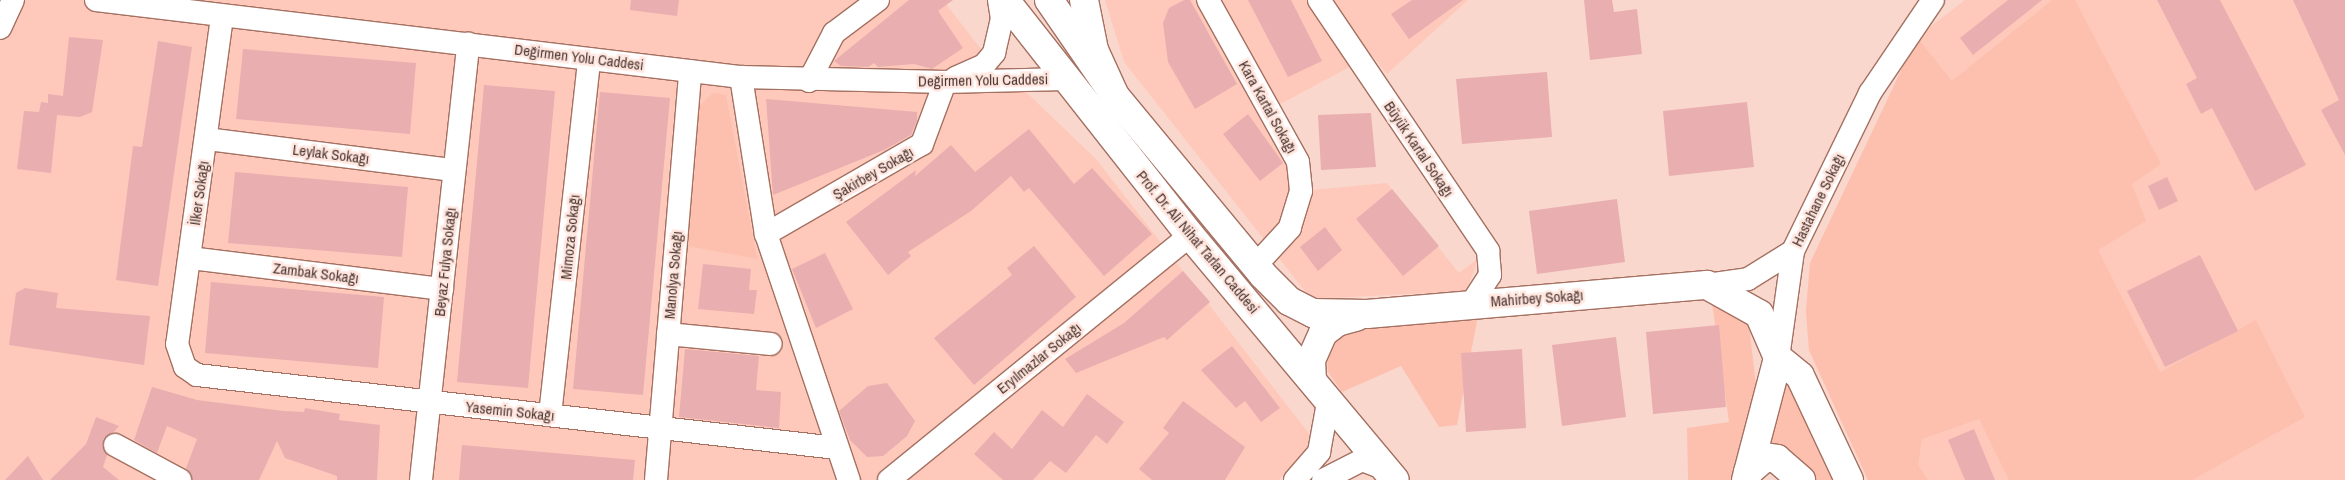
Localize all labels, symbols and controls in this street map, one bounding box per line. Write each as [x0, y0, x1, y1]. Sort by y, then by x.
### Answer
street label: Değirmen Yolu Caddesi [513, 40, 645, 74]
street label: Kara Kartal Sokağı [1235, 57, 1301, 157]
street label: Değirmen Yolu Caddesi [918, 70, 1048, 90]
street label: Büyük Kartal Sokağı [1380, 98, 1458, 200]
street label: Leylak Sokağı [292, 140, 370, 168]
street label: Şakirbey Sokağı [829, 143, 917, 203]
street label: Hastahane Sokağı [1788, 151, 1848, 249]
street label: İlker Sokağı [186, 160, 212, 226]
street label: Prof. Dr. Ali Nihat Tarlan Caddesi [1133, 166, 1263, 318]
street label: Mimoza Sokağı [557, 194, 583, 280]
street label: Beyaz Fulya Sokağı [430, 207, 460, 317]
street label: Manolya Sokağı [660, 230, 686, 320]
street label: Zambak Sokağı [272, 259, 360, 287]
street label: Mahirbey Sokağı [1490, 286, 1584, 310]
street label: Eryılmazlar Sokağı [993, 319, 1085, 397]
street label: Yasemin Sokağı [465, 397, 555, 425]

